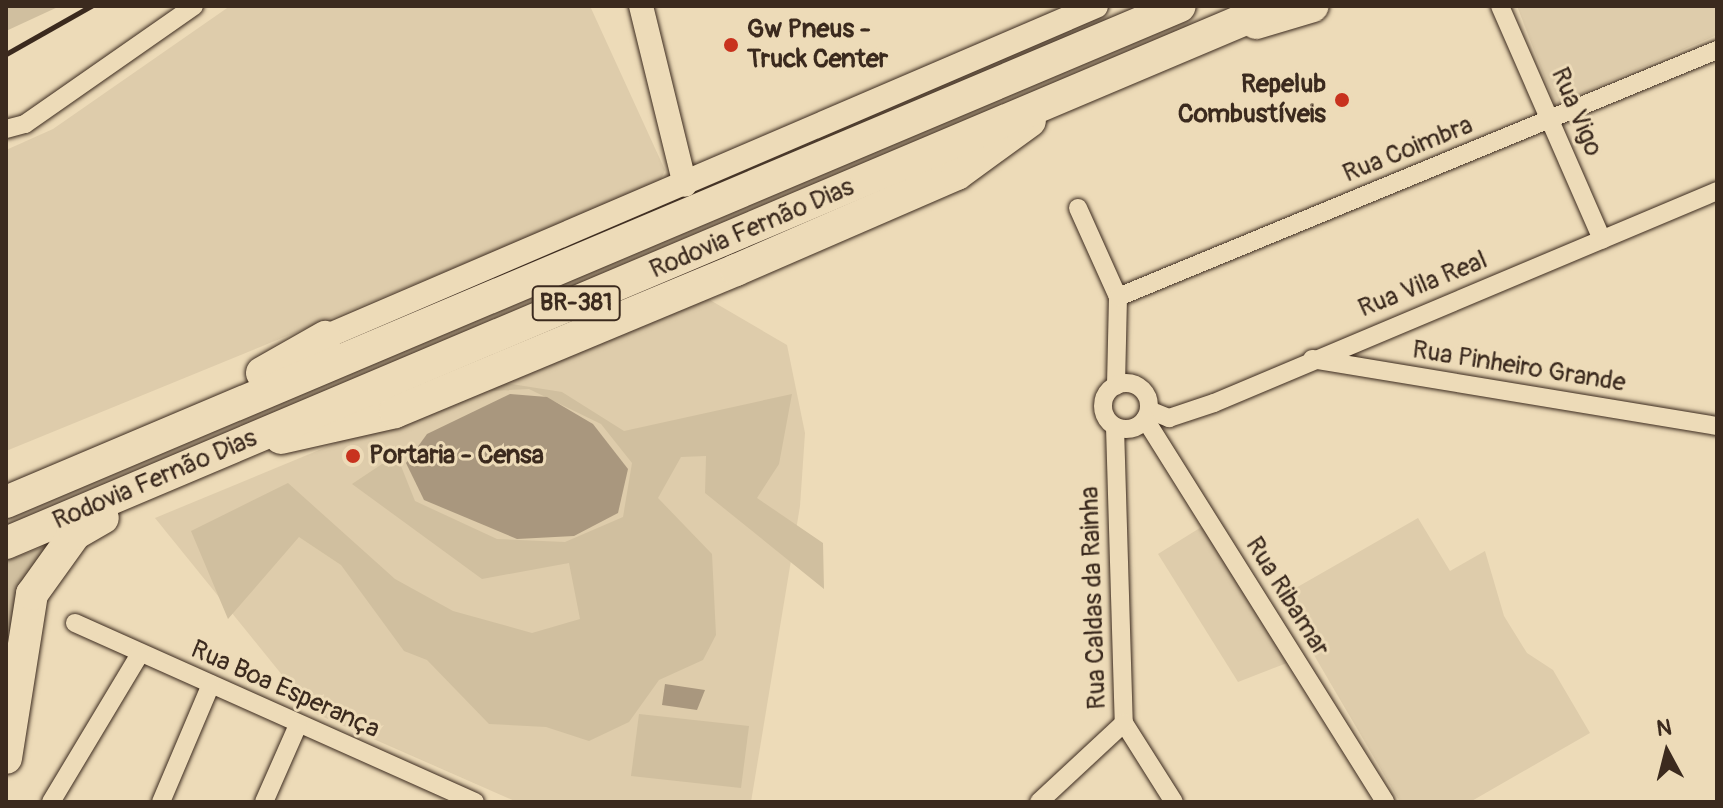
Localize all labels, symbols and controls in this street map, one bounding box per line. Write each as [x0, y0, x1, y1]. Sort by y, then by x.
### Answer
place label: Gw Pneus - Truck Center [747, 14, 888, 76]
marker: Gw Pneus - Truck Center [722, 36, 740, 54]
street label: Rua Vigo [1543, 63, 1609, 161]
place label: Repelub Combustíveis [1178, 69, 1326, 130]
marker: Repelub Combustíveis [1333, 91, 1351, 109]
street label: Rua Coimbra [1339, 110, 1477, 190]
street label: Rodovia Fernão Dias [645, 172, 859, 286]
street label: Rua Vila Real [1354, 245, 1492, 325]
road number: BR-381 [530, 283, 622, 323]
street label: Rua Pinheiro Grande [1410, 335, 1628, 399]
street label: Rodovia Fernão Dias [48, 423, 262, 537]
place label: Portaria - Censa [369, 440, 544, 472]
marker: Portaria - Censa [344, 447, 362, 465]
street label: Rua Caldas da Rainha [1075, 486, 1113, 710]
street label: Rua Ribamar [1238, 532, 1336, 662]
street label: Rua Boa Esperança [186, 634, 384, 746]
north arrow [1627, 712, 1707, 792]
text: N [1655, 713, 1673, 743]

